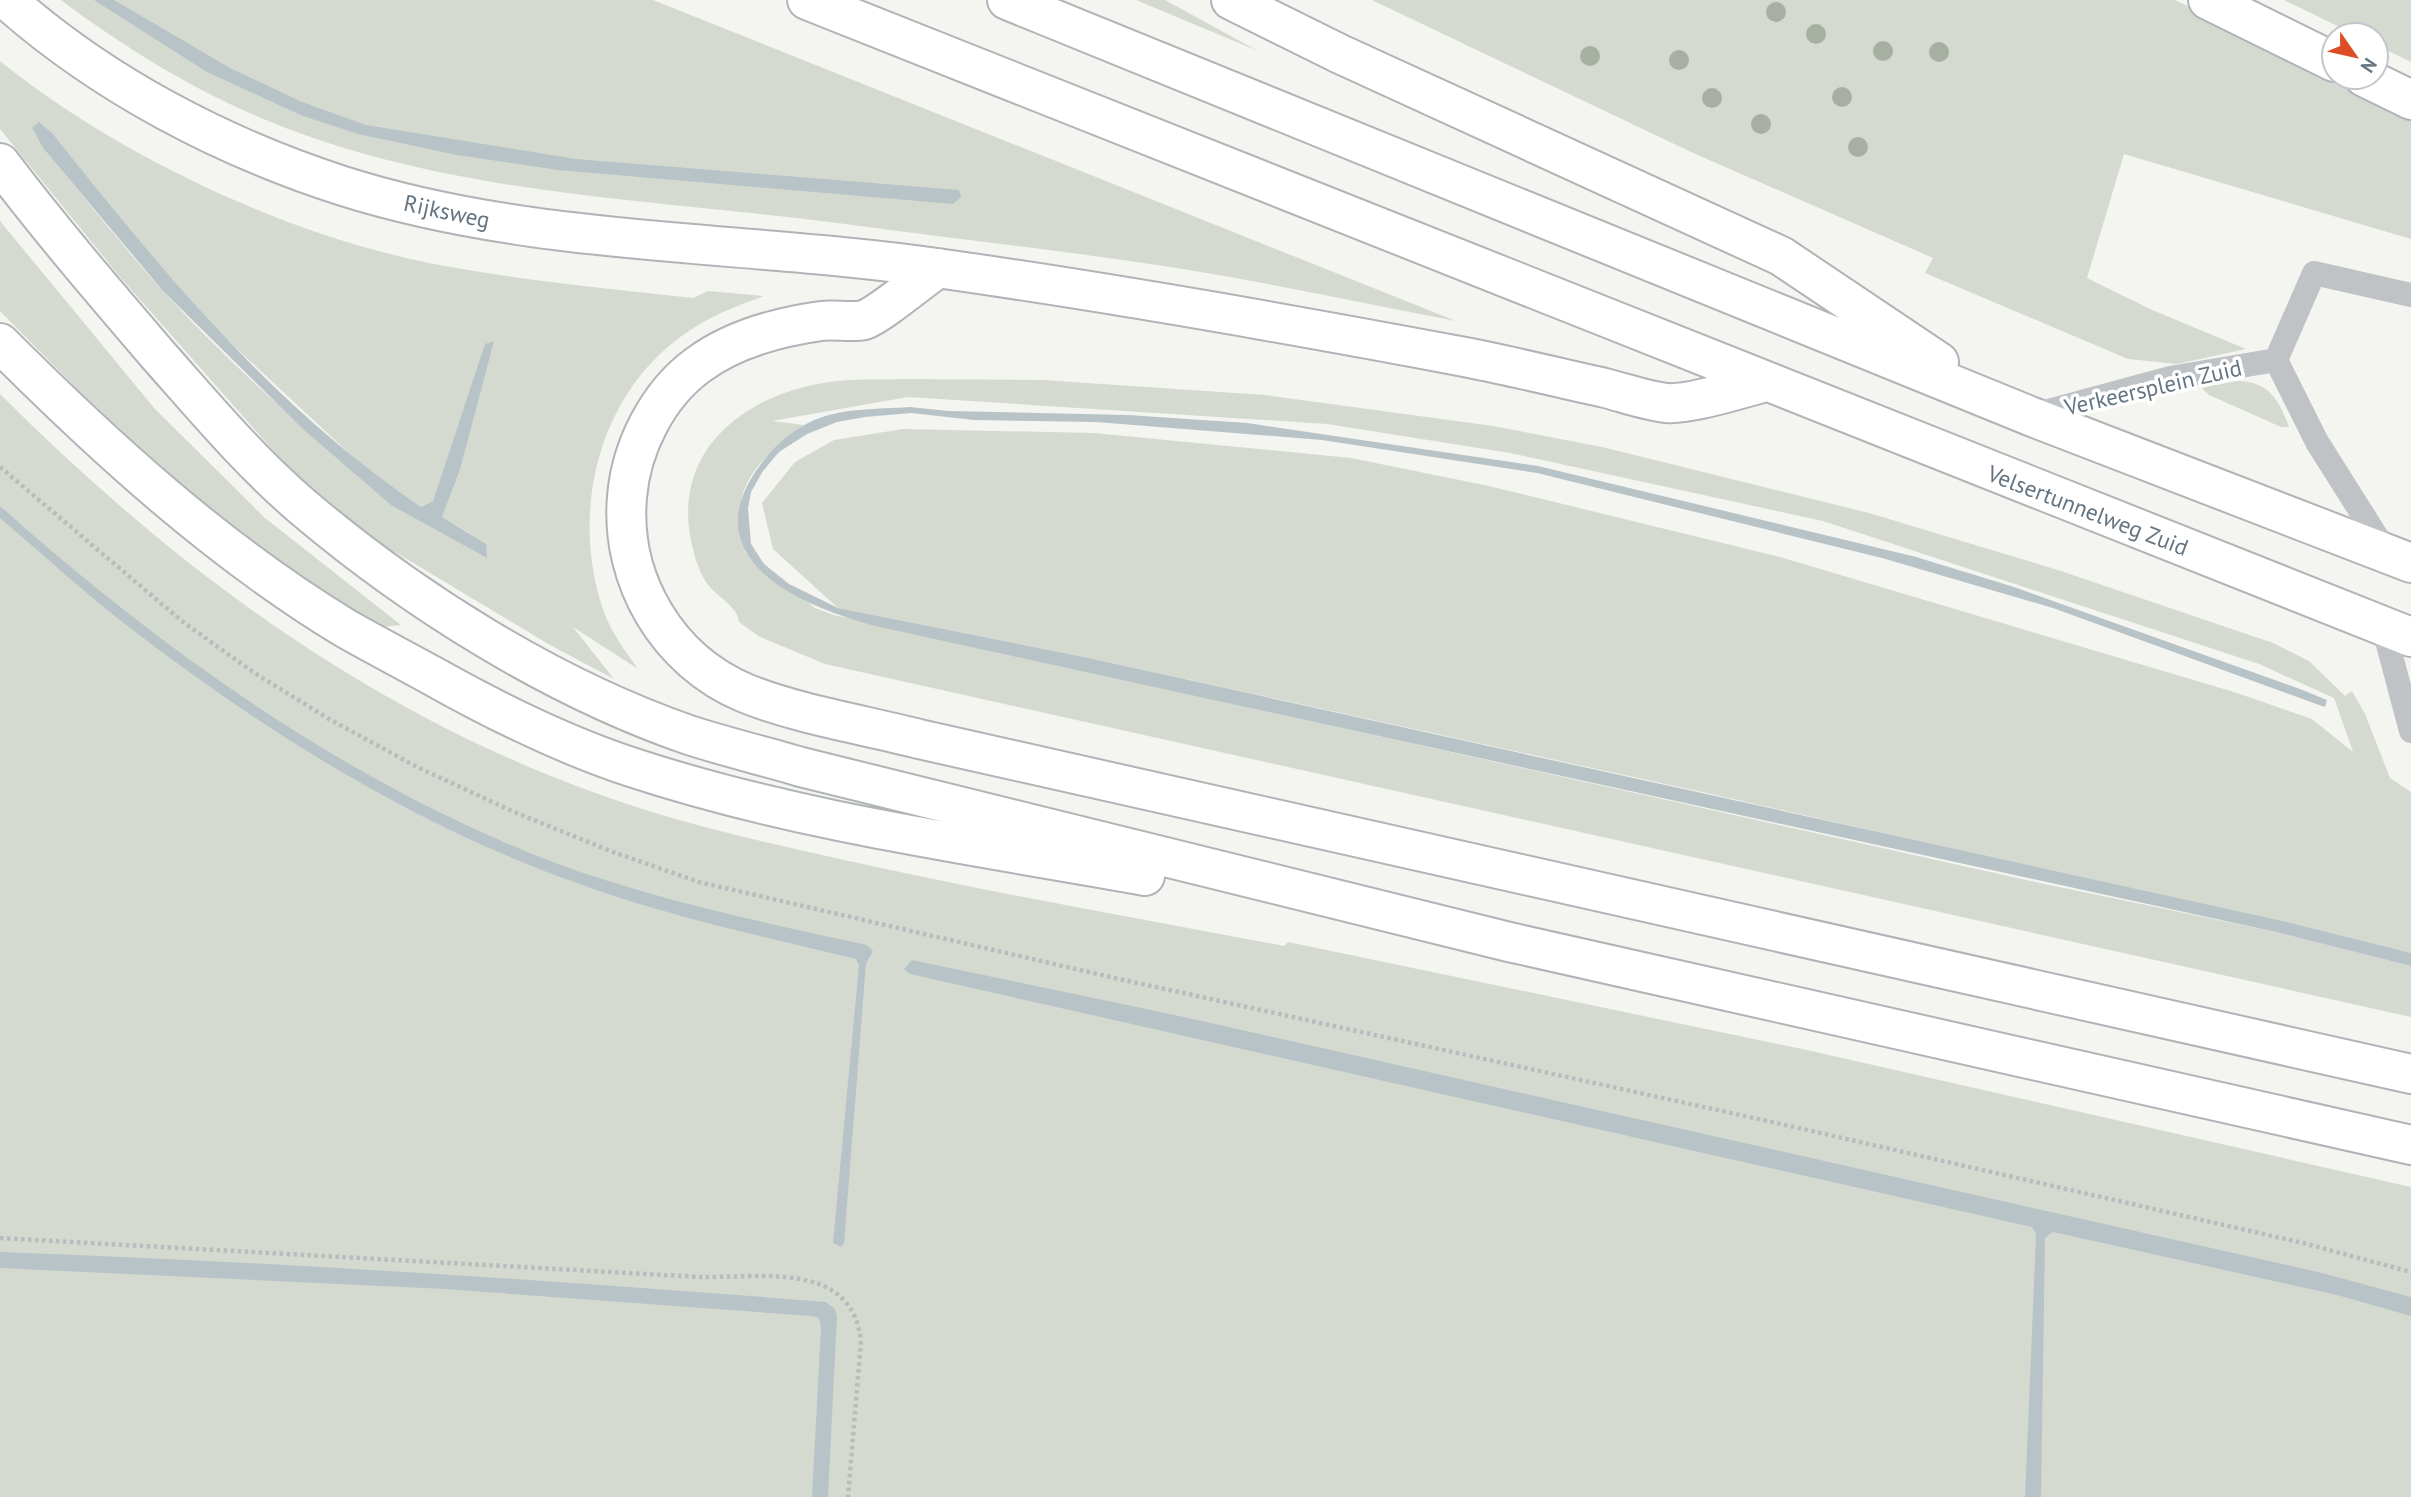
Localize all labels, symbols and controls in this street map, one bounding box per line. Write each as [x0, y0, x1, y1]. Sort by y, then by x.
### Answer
north arrow [2320, 21, 2390, 91]
text: N [2356, 54, 2383, 77]
street label: Rijksweg [401, 188, 493, 234]
street label: Verkeersplein Zuid [2061, 353, 2244, 422]
street label: Velsertunnelweg Zuid [1983, 458, 2193, 562]

